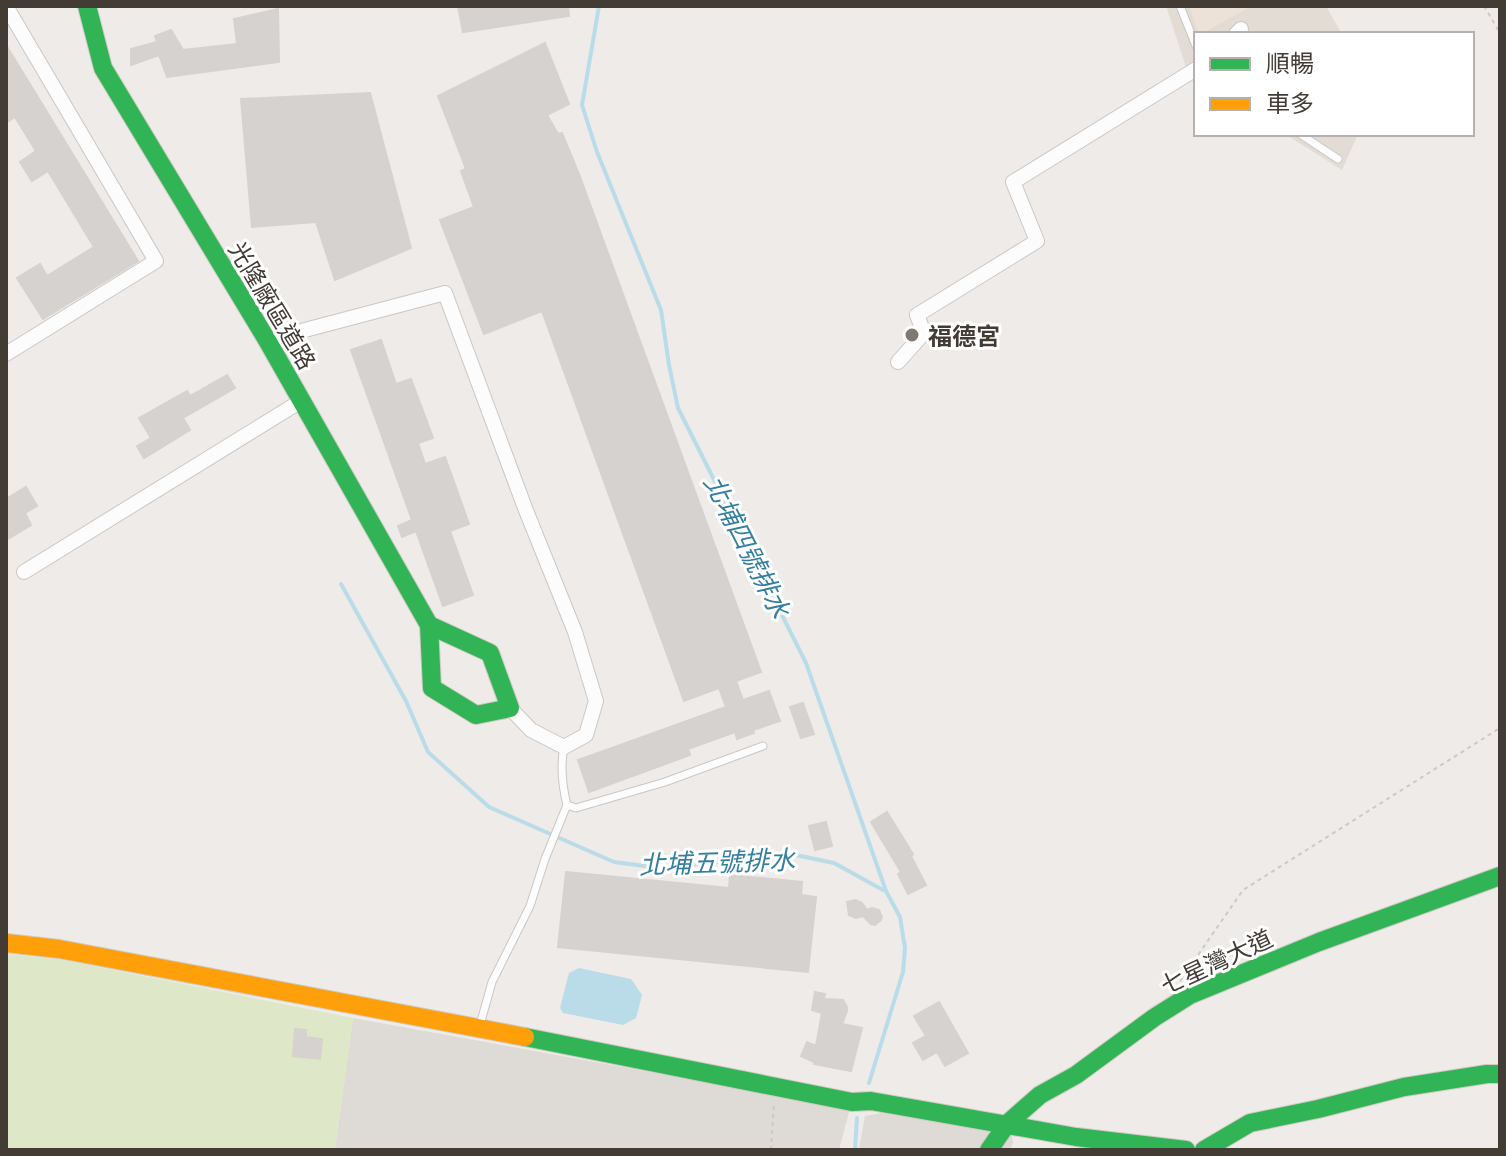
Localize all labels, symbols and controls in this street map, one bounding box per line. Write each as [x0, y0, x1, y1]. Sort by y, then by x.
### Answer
legend [1194, 32, 1474, 136]
text: 順暢 [1266, 48, 1314, 77]
text: 車多 [1266, 88, 1314, 117]
street label: 光隆廠區道路 [223, 236, 323, 374]
place label: 福德宮 [928, 321, 1000, 350]
marker: 福德宮 [903, 326, 921, 344]
water label: 北埔四號排水 [699, 469, 798, 623]
water label: 北埔五號排水 [638, 843, 796, 879]
street label: 七星灣大道 [1155, 923, 1277, 999]

